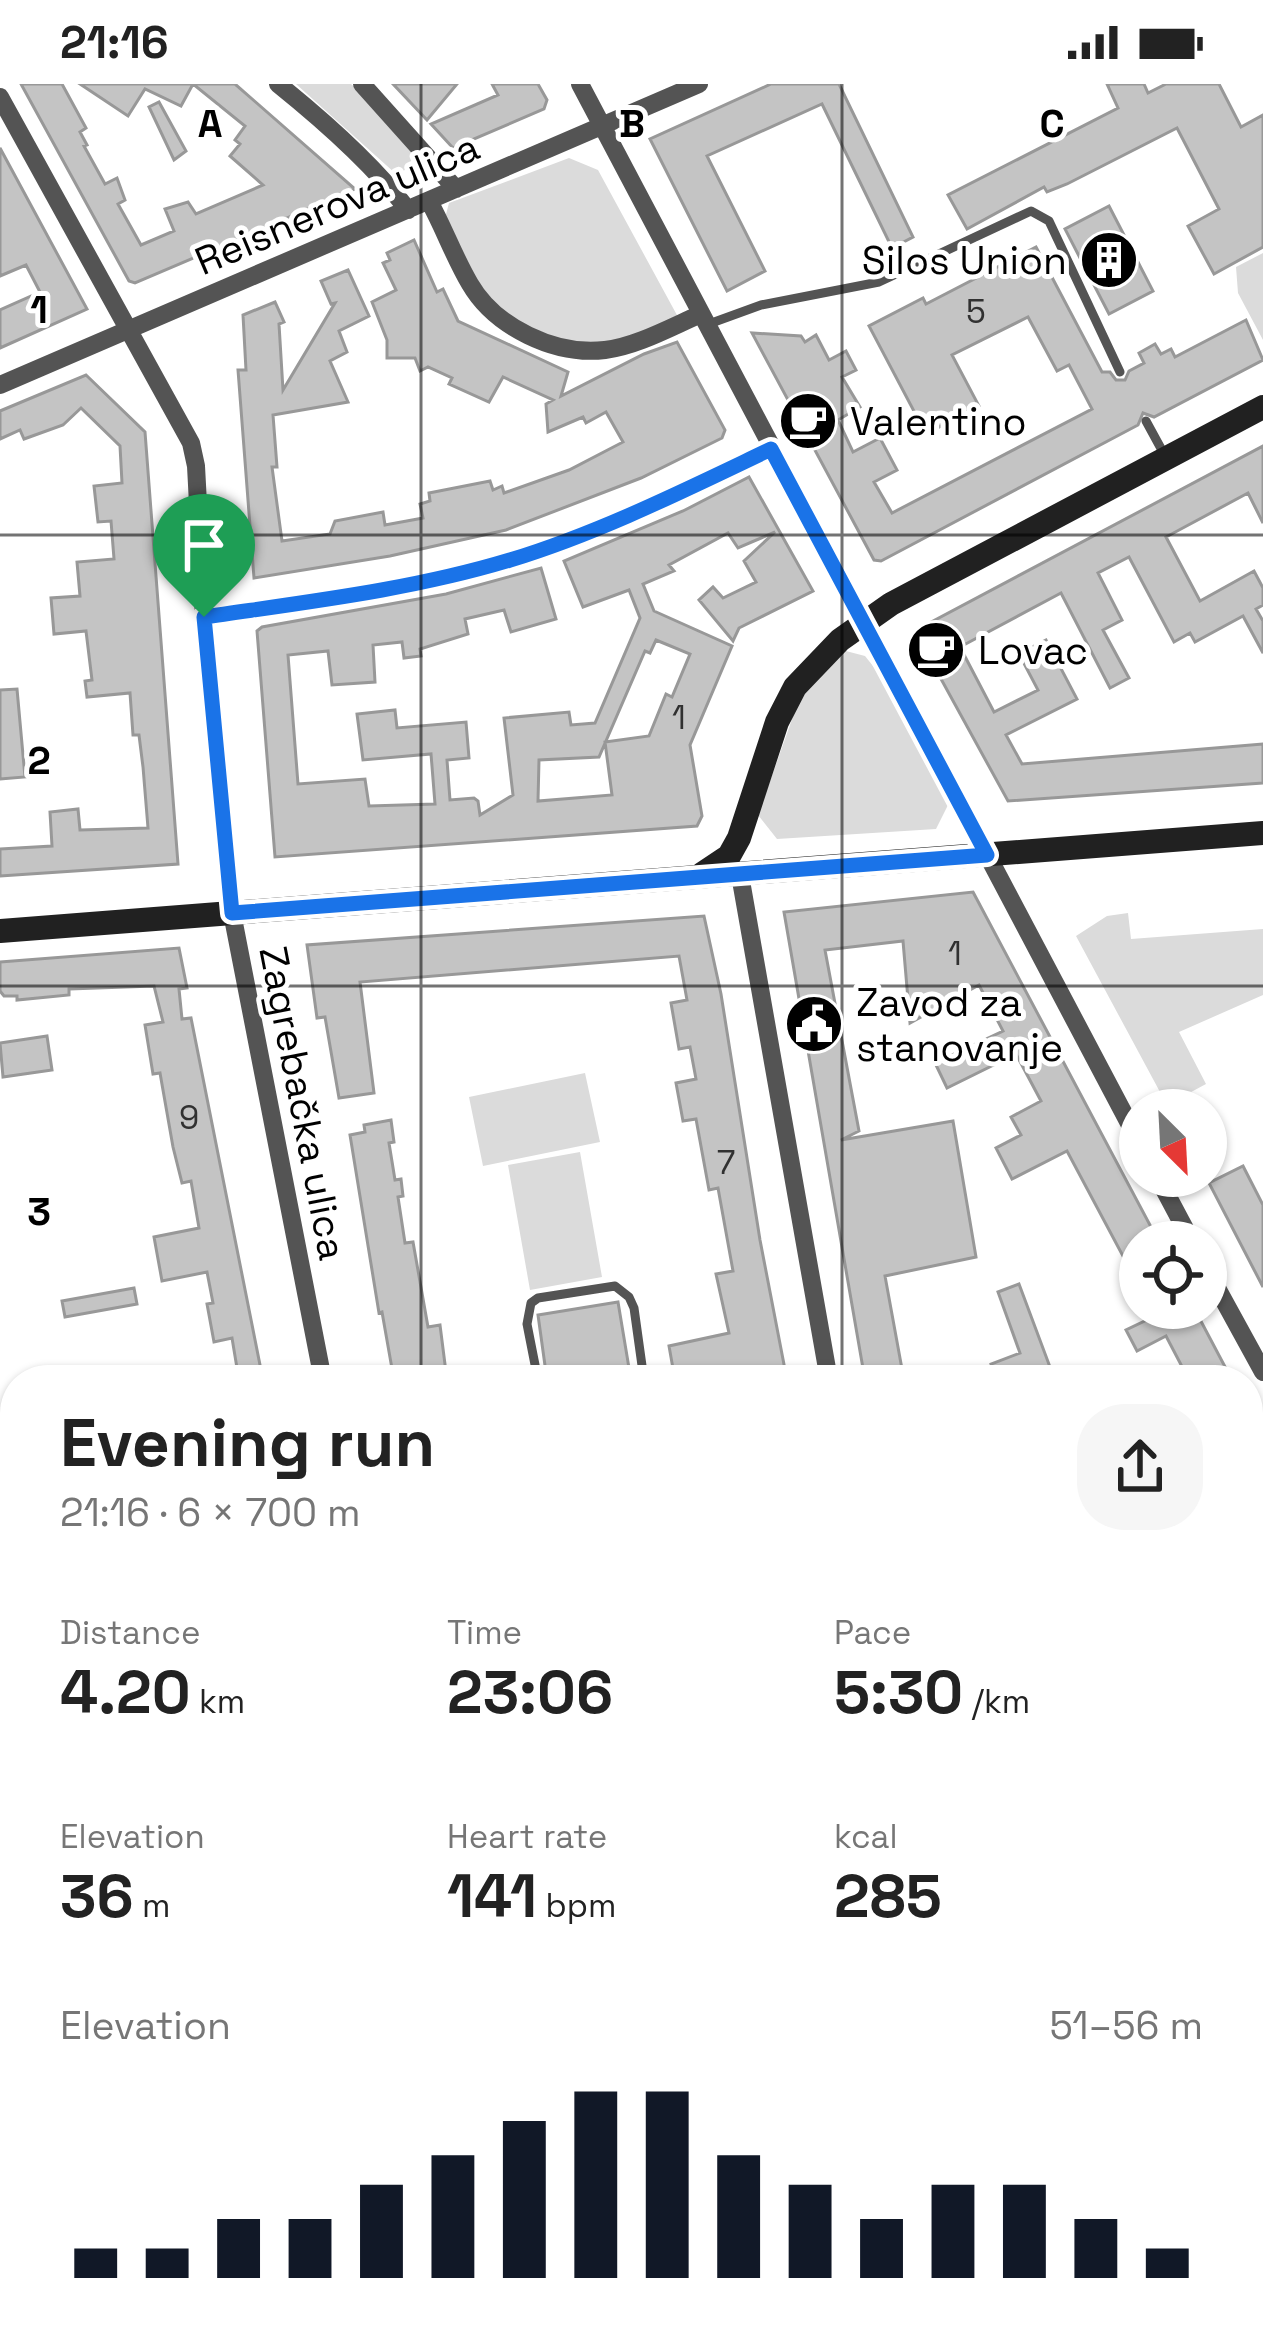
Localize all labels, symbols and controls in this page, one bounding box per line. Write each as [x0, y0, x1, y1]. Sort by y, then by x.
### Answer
text: 21:16 [60, 14, 169, 71]
text: A [198, 99, 223, 148]
text: B [619, 99, 645, 148]
text: C [1039, 99, 1065, 148]
street label: Reisnerova ulica [188, 122, 486, 286]
building icon: Silos Union [1078, 229, 1140, 291]
place label: Silos Union [862, 236, 1067, 285]
text: 1 [30, 285, 48, 334]
house number: 5 [966, 291, 986, 333]
cafe icon: Valentino [777, 390, 839, 452]
place label: Valentino [850, 397, 1027, 446]
pin [153, 494, 255, 617]
icon: arrive [171, 512, 237, 578]
cafe icon: Lovac [905, 619, 967, 681]
place label: Lovac [978, 626, 1088, 675]
house number: 1 [672, 697, 686, 739]
text: 2 [27, 736, 51, 785]
house number: 1 [948, 933, 962, 975]
street label: Zagrebačka ulica [249, 942, 357, 1264]
place label: Zavod za stanovanje [856, 978, 1063, 1072]
public building icon: Zavod za stanovanje [783, 993, 845, 1055]
north arrow [1119, 1089, 1227, 1197]
map controls [1119, 1089, 1227, 1329]
house number: 9 [179, 1097, 199, 1139]
house number: 7 [717, 1142, 735, 1184]
text: 3 [27, 1187, 51, 1236]
button: locate [1119, 1221, 1227, 1329]
text: Evening run [60, 1401, 435, 1485]
button: share [1077, 1404, 1203, 1530]
text: 21:16 · 6 × 700 m [60, 1488, 361, 1537]
text: Distance [60, 1612, 201, 1654]
text: Time [447, 1612, 522, 1654]
text: Pace [834, 1612, 911, 1654]
text: 4.20 [60, 1654, 191, 1731]
text: 23:06 [447, 1654, 613, 1731]
text: 5:30 [834, 1654, 963, 1731]
text: km [191, 1681, 245, 1723]
text: /km [963, 1681, 1030, 1723]
text: Elevation [60, 1816, 205, 1858]
text: Heart rate [447, 1816, 607, 1858]
text: kcal [834, 1816, 898, 1858]
text: 36 [60, 1858, 134, 1935]
text: 141 [447, 1858, 537, 1935]
text: 285 [834, 1858, 942, 1935]
text: m [134, 1885, 170, 1927]
text: bpm [537, 1885, 617, 1927]
text: Elevation [60, 2001, 231, 2050]
text: 51–56 m [1049, 2001, 1203, 2050]

